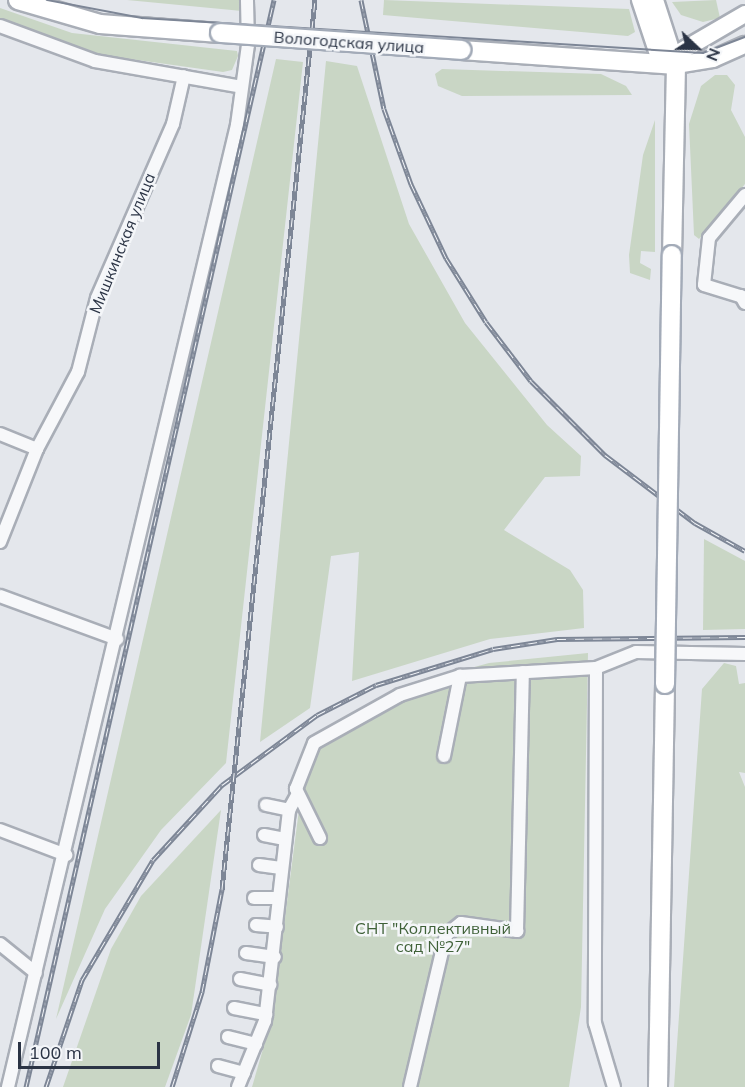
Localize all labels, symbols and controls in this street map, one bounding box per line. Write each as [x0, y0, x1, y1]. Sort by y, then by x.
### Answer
north arrow [667, 18, 727, 78]
street label: Вологодская улица [273, 27, 425, 57]
text: N [702, 45, 725, 64]
street label: Мишкинская улица [85, 170, 159, 316]
park label: СНТ "Коллективный сад №27" [355, 918, 511, 956]
scale bar [21, 1030, 164, 1068]
text: 100 m [29, 1041, 82, 1064]

